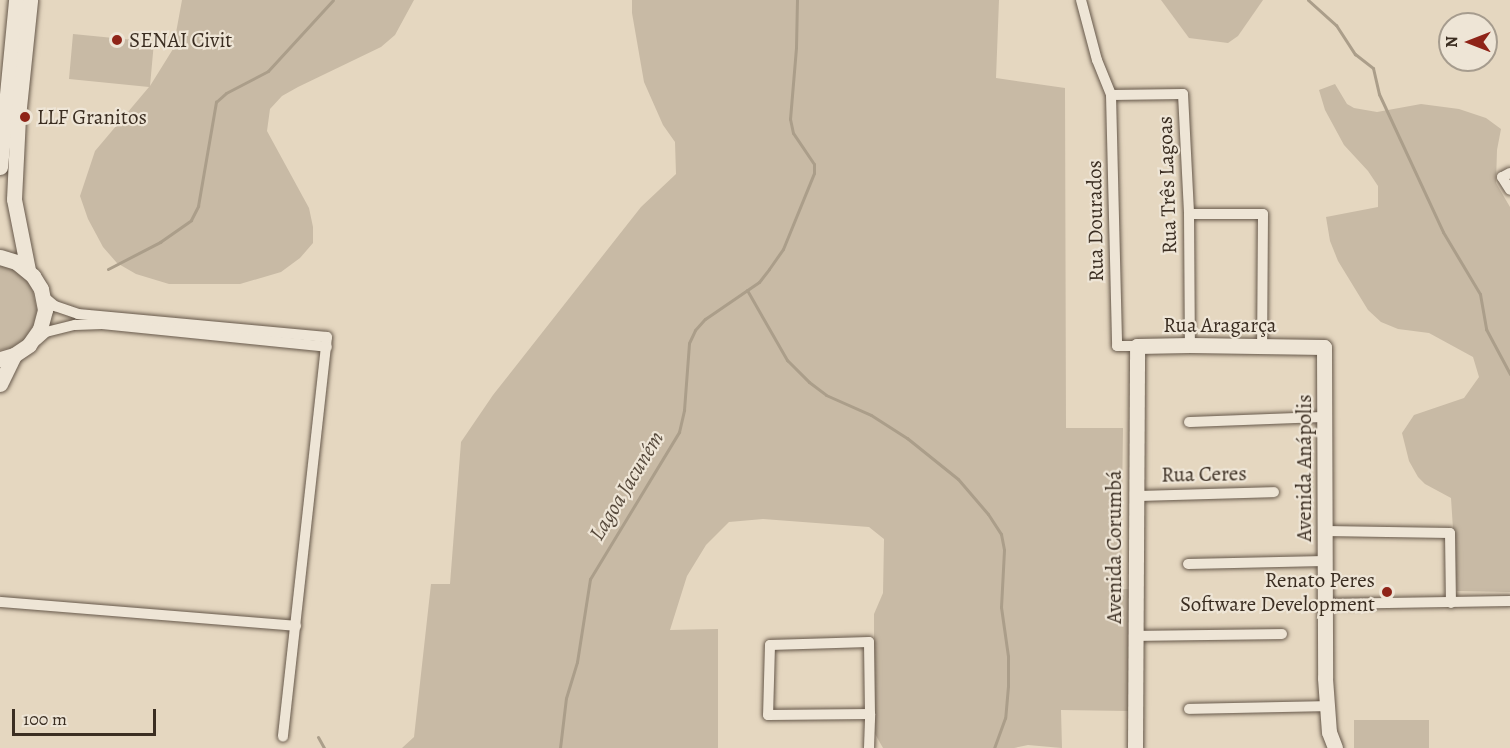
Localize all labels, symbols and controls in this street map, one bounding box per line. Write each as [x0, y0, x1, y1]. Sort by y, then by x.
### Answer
north arrow [1438, 12, 1498, 72]
place label: SENAI Civit [129, 27, 232, 53]
marker: SENAI Civit [110, 33, 124, 47]
text: N [1441, 36, 1463, 48]
place label: LLF Granitos [37, 104, 147, 130]
marker: LLF Granitos [18, 110, 32, 124]
street label: Rua Três Lagoas [1152, 116, 1182, 254]
street label: Rua Dourados [1081, 160, 1109, 282]
street label: Rua Aragarça [1163, 312, 1277, 338]
street label: Avenida Anápolis [1291, 394, 1317, 542]
water label: Lagoa Jacuném [584, 427, 670, 545]
street label: Rua Ceres [1161, 461, 1247, 487]
street label: Avenida Corumbá [1101, 470, 1127, 624]
place label: Renato Peres Software Development [1180, 567, 1375, 617]
marker: Renato Peres Software Development [1380, 585, 1394, 599]
scale bar [15, 697, 159, 735]
text: 100 m [23, 707, 67, 731]

